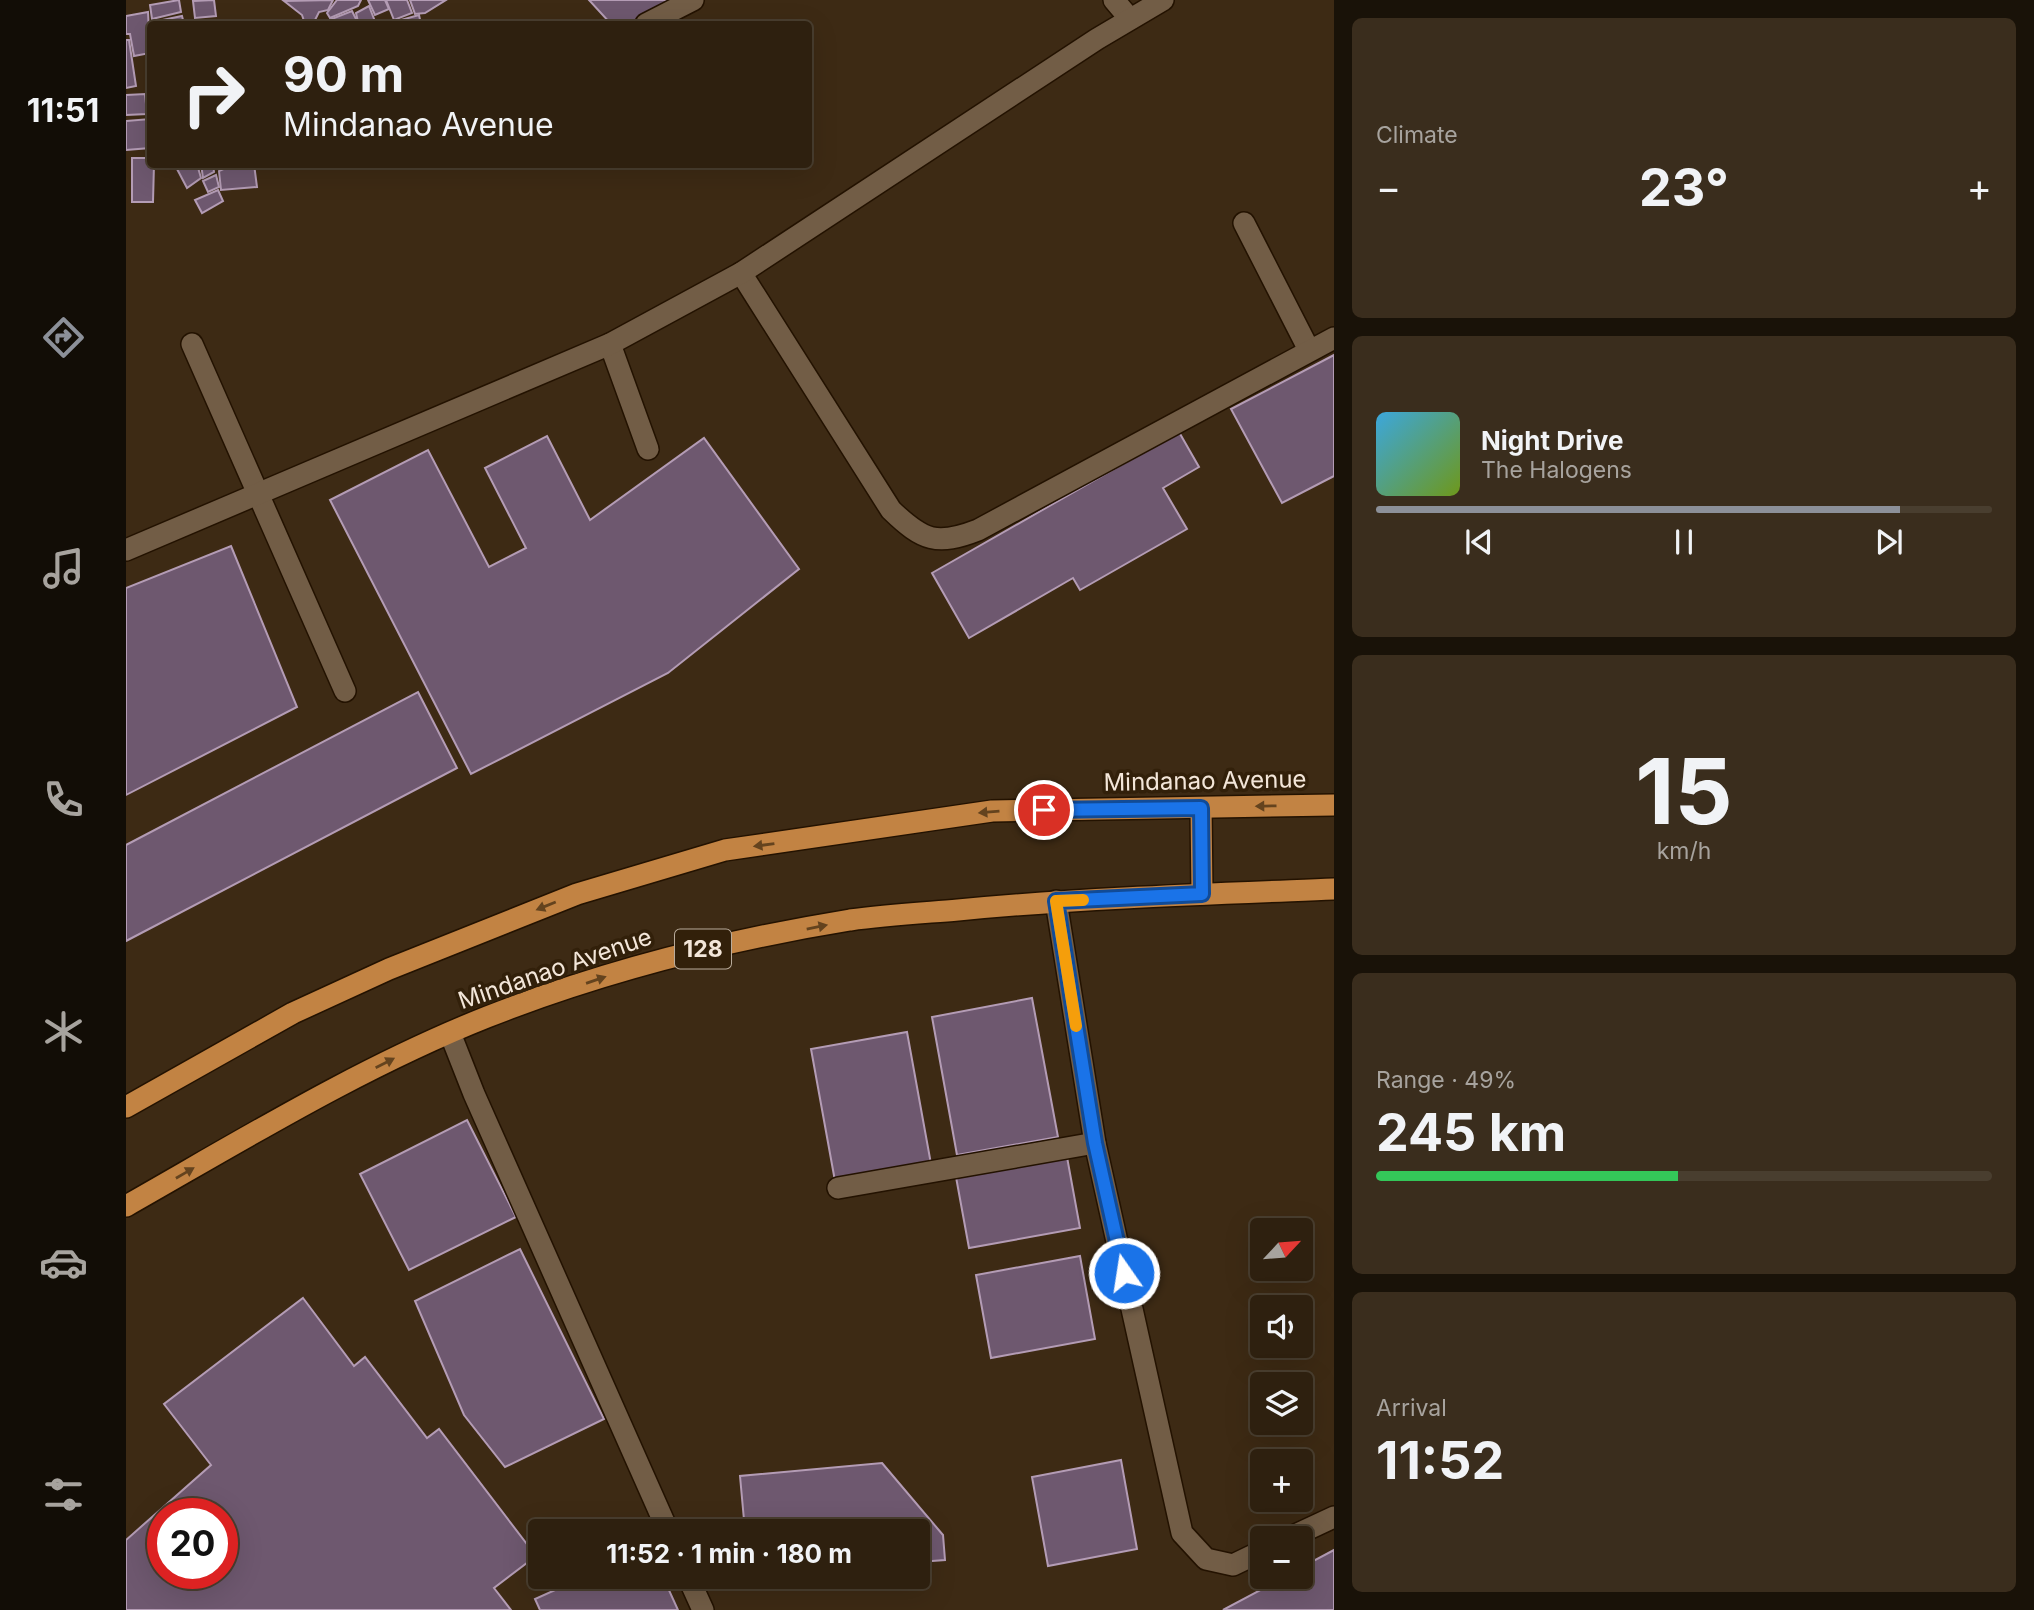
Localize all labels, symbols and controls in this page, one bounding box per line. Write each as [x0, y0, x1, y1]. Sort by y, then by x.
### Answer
text: 90 m [283, 45, 404, 104]
icon: right [168, 49, 259, 140]
text: 11:51 [27, 91, 99, 130]
text: Mindanao Avenue [283, 105, 554, 144]
text: Climate [1376, 121, 1458, 149]
text: 23° [1639, 156, 1729, 219]
text: − [1376, 164, 1401, 210]
text: + [1967, 164, 1992, 210]
icon: directions [39, 313, 88, 362]
text: Night Drive [1481, 425, 1623, 456]
text: The Halogens [1481, 456, 1632, 484]
icon: previous [1460, 523, 1498, 561]
icon: pause [1665, 523, 1703, 561]
icon: next [1870, 523, 1908, 561]
icon: music [39, 544, 88, 593]
text: 15 [1635, 736, 1733, 846]
street label: Mindanao Avenue [1103, 764, 1307, 797]
icon: phone [39, 775, 88, 824]
pin [1014, 780, 1074, 840]
icon: arrive [1025, 791, 1063, 829]
one-way arrow [1255, 800, 1277, 812]
one-way arrow [978, 807, 1000, 818]
text: km/h [1657, 837, 1711, 865]
one-way arrow [753, 839, 775, 850]
one-way arrow [535, 901, 556, 912]
one-way arrow [806, 921, 828, 932]
street label: Mindanao Avenue [454, 922, 656, 1015]
road number: 128 [675, 930, 731, 968]
one-way arrow [586, 974, 607, 985]
icon: climate [39, 1007, 88, 1056]
one-way arrow [375, 1058, 395, 1069]
text: Range · 49% [1376, 1066, 1516, 1094]
text: 245 km [1376, 1101, 1566, 1164]
one-way arrow [176, 1167, 195, 1179]
north arrow [1250, 1218, 1312, 1281]
map controls [1250, 1218, 1313, 1589]
position arrow [1087, 1236, 1161, 1310]
icon: car [39, 1238, 88, 1287]
button: sound [1250, 1295, 1313, 1358]
button: layers [1250, 1372, 1313, 1435]
text: Arrival [1376, 1394, 1447, 1422]
text: 11:52 [1376, 1429, 1504, 1492]
button: + [1250, 1449, 1313, 1512]
icon: filters [39, 1470, 88, 1519]
speed limit sign: 20 [147, 1498, 238, 1589]
button: − [1250, 1526, 1313, 1589]
text: 11:52 · 1 min · 180 m [606, 1538, 852, 1569]

